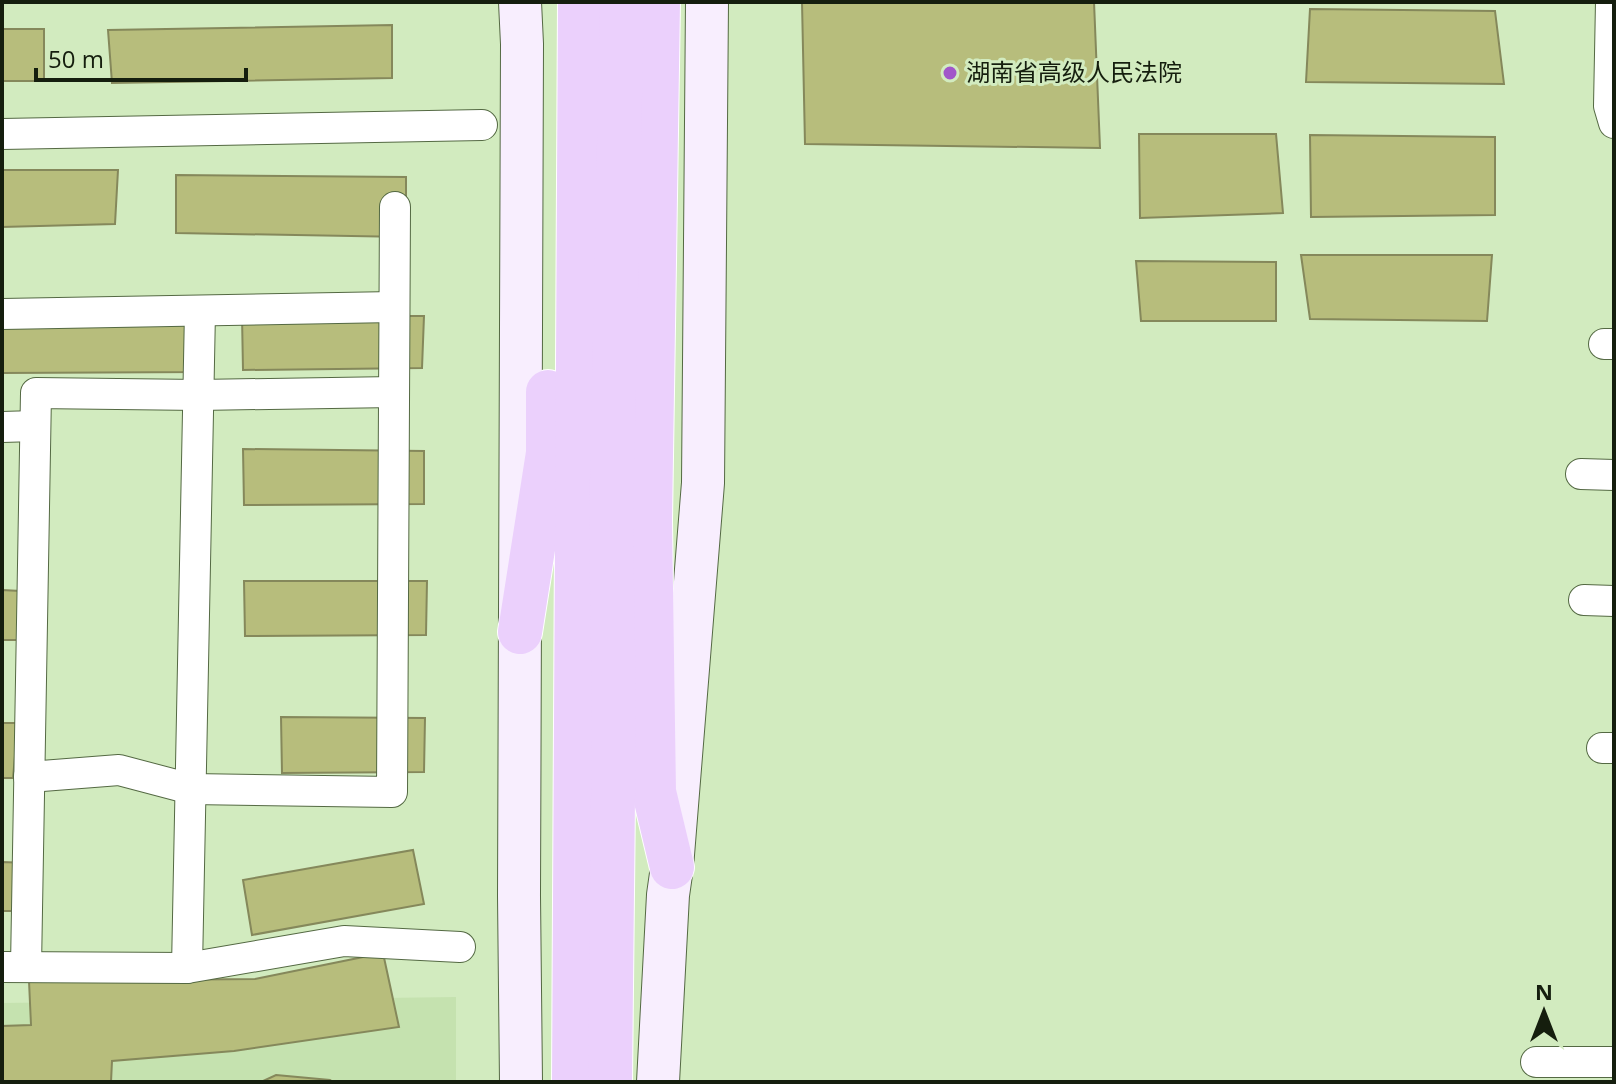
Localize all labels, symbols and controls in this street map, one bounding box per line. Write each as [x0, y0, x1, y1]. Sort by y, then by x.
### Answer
scale bar [36, 32, 246, 82]
text: 50 m [48, 42, 104, 75]
place label: 湖南省高级人民法院 [966, 55, 1182, 88]
marker: 湖南省高级人民法院 [941, 64, 959, 82]
north arrow [1504, 972, 1584, 1052]
text: N [1535, 976, 1553, 1006]

